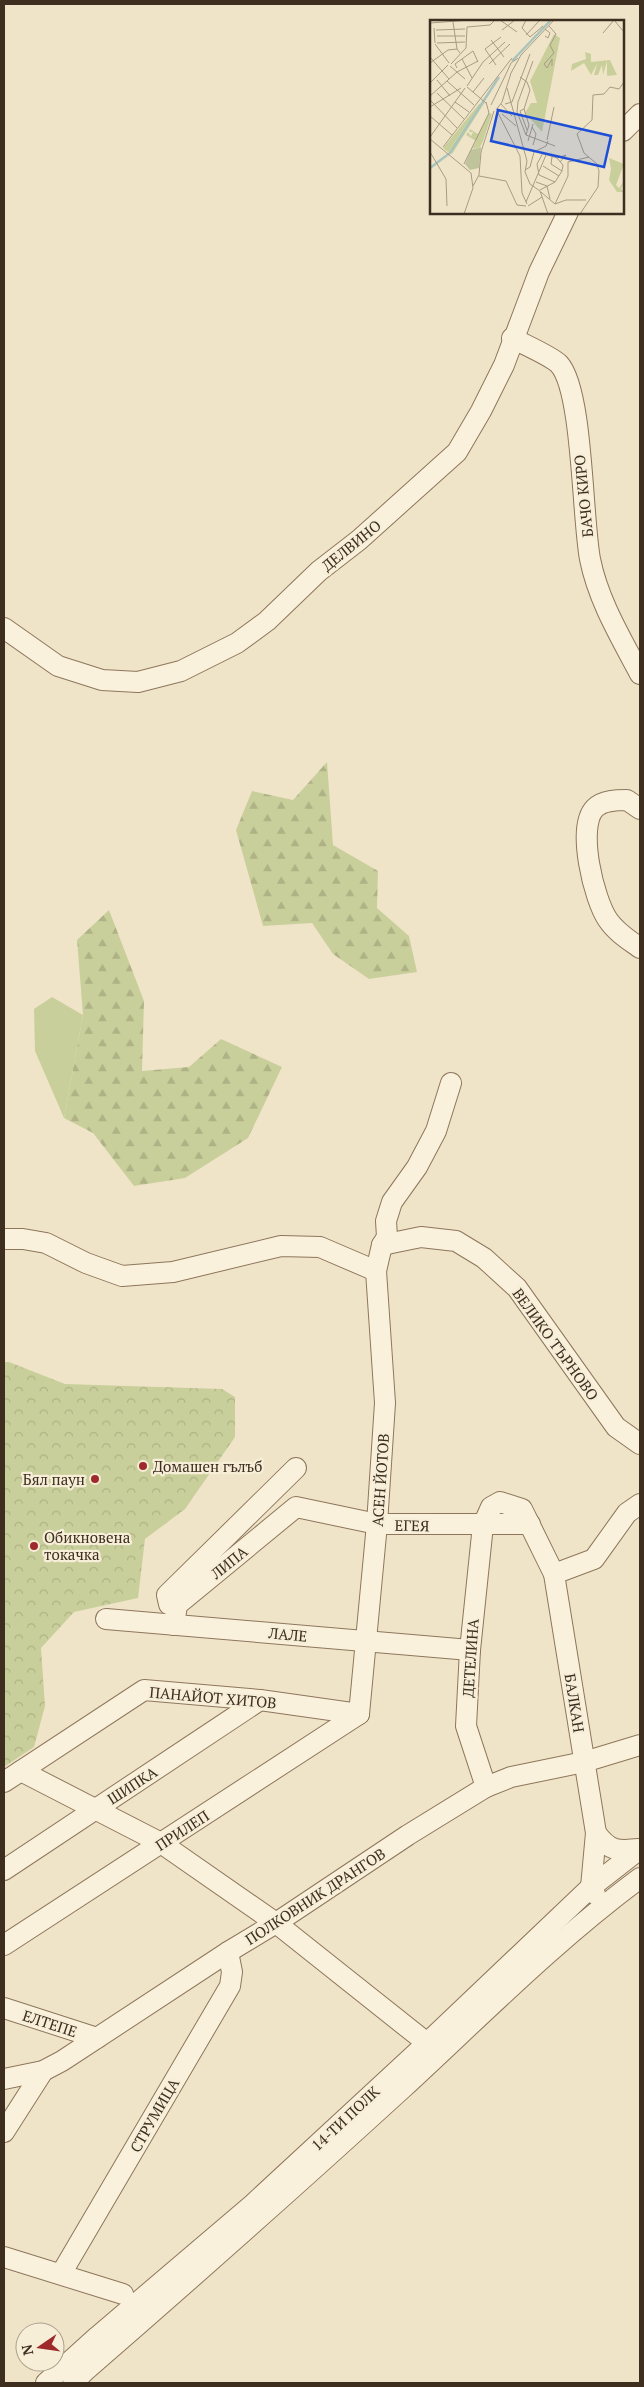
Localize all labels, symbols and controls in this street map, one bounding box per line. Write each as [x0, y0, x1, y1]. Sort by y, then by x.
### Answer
inset map [430, 20, 624, 214]
street label: БАЧО КИРО [569, 454, 597, 538]
street label: ДЕЛВИНО [317, 515, 385, 575]
street label: ВЕЛИКО ТЪРНОВО [508, 1284, 604, 1404]
street label: АСЕН ЙОТОВ [367, 1433, 393, 1527]
place label: Домашен гълъб [153, 1456, 262, 1476]
marker: Домашен гълъб [137, 1460, 149, 1472]
place label: Бял паун [23, 1469, 85, 1489]
marker: Бял паун [89, 1473, 101, 1485]
street label: ЕГЕЯ [395, 1515, 430, 1535]
place label: Обикновена токачка [44, 1527, 131, 1564]
marker: Обикновена токачка [28, 1540, 40, 1552]
street label: ЛИПА [206, 1541, 252, 1584]
street label: ДЕТЕЛИНА [457, 1617, 483, 1698]
street label: ЛАЛЕ [267, 1622, 308, 1646]
street label: БАЛКАН [560, 1672, 590, 1734]
street label: ПАНАЙОТ ХИТОВ [149, 1681, 277, 1713]
street label: ШИПКА [103, 1761, 161, 1808]
street label: ПРИЛЕП [151, 1805, 213, 1855]
street label: ПОЛКОВНИК ДРАНГОВ [241, 1843, 389, 1949]
street label: ЕЛТЕПЕ [20, 2005, 80, 2041]
street label: СТРУМИЦА [125, 2074, 184, 2156]
street label: 14-ТИ ПОЛК [307, 2081, 384, 2155]
north arrow [15, 2322, 65, 2372]
text: N [16, 2342, 37, 2357]

